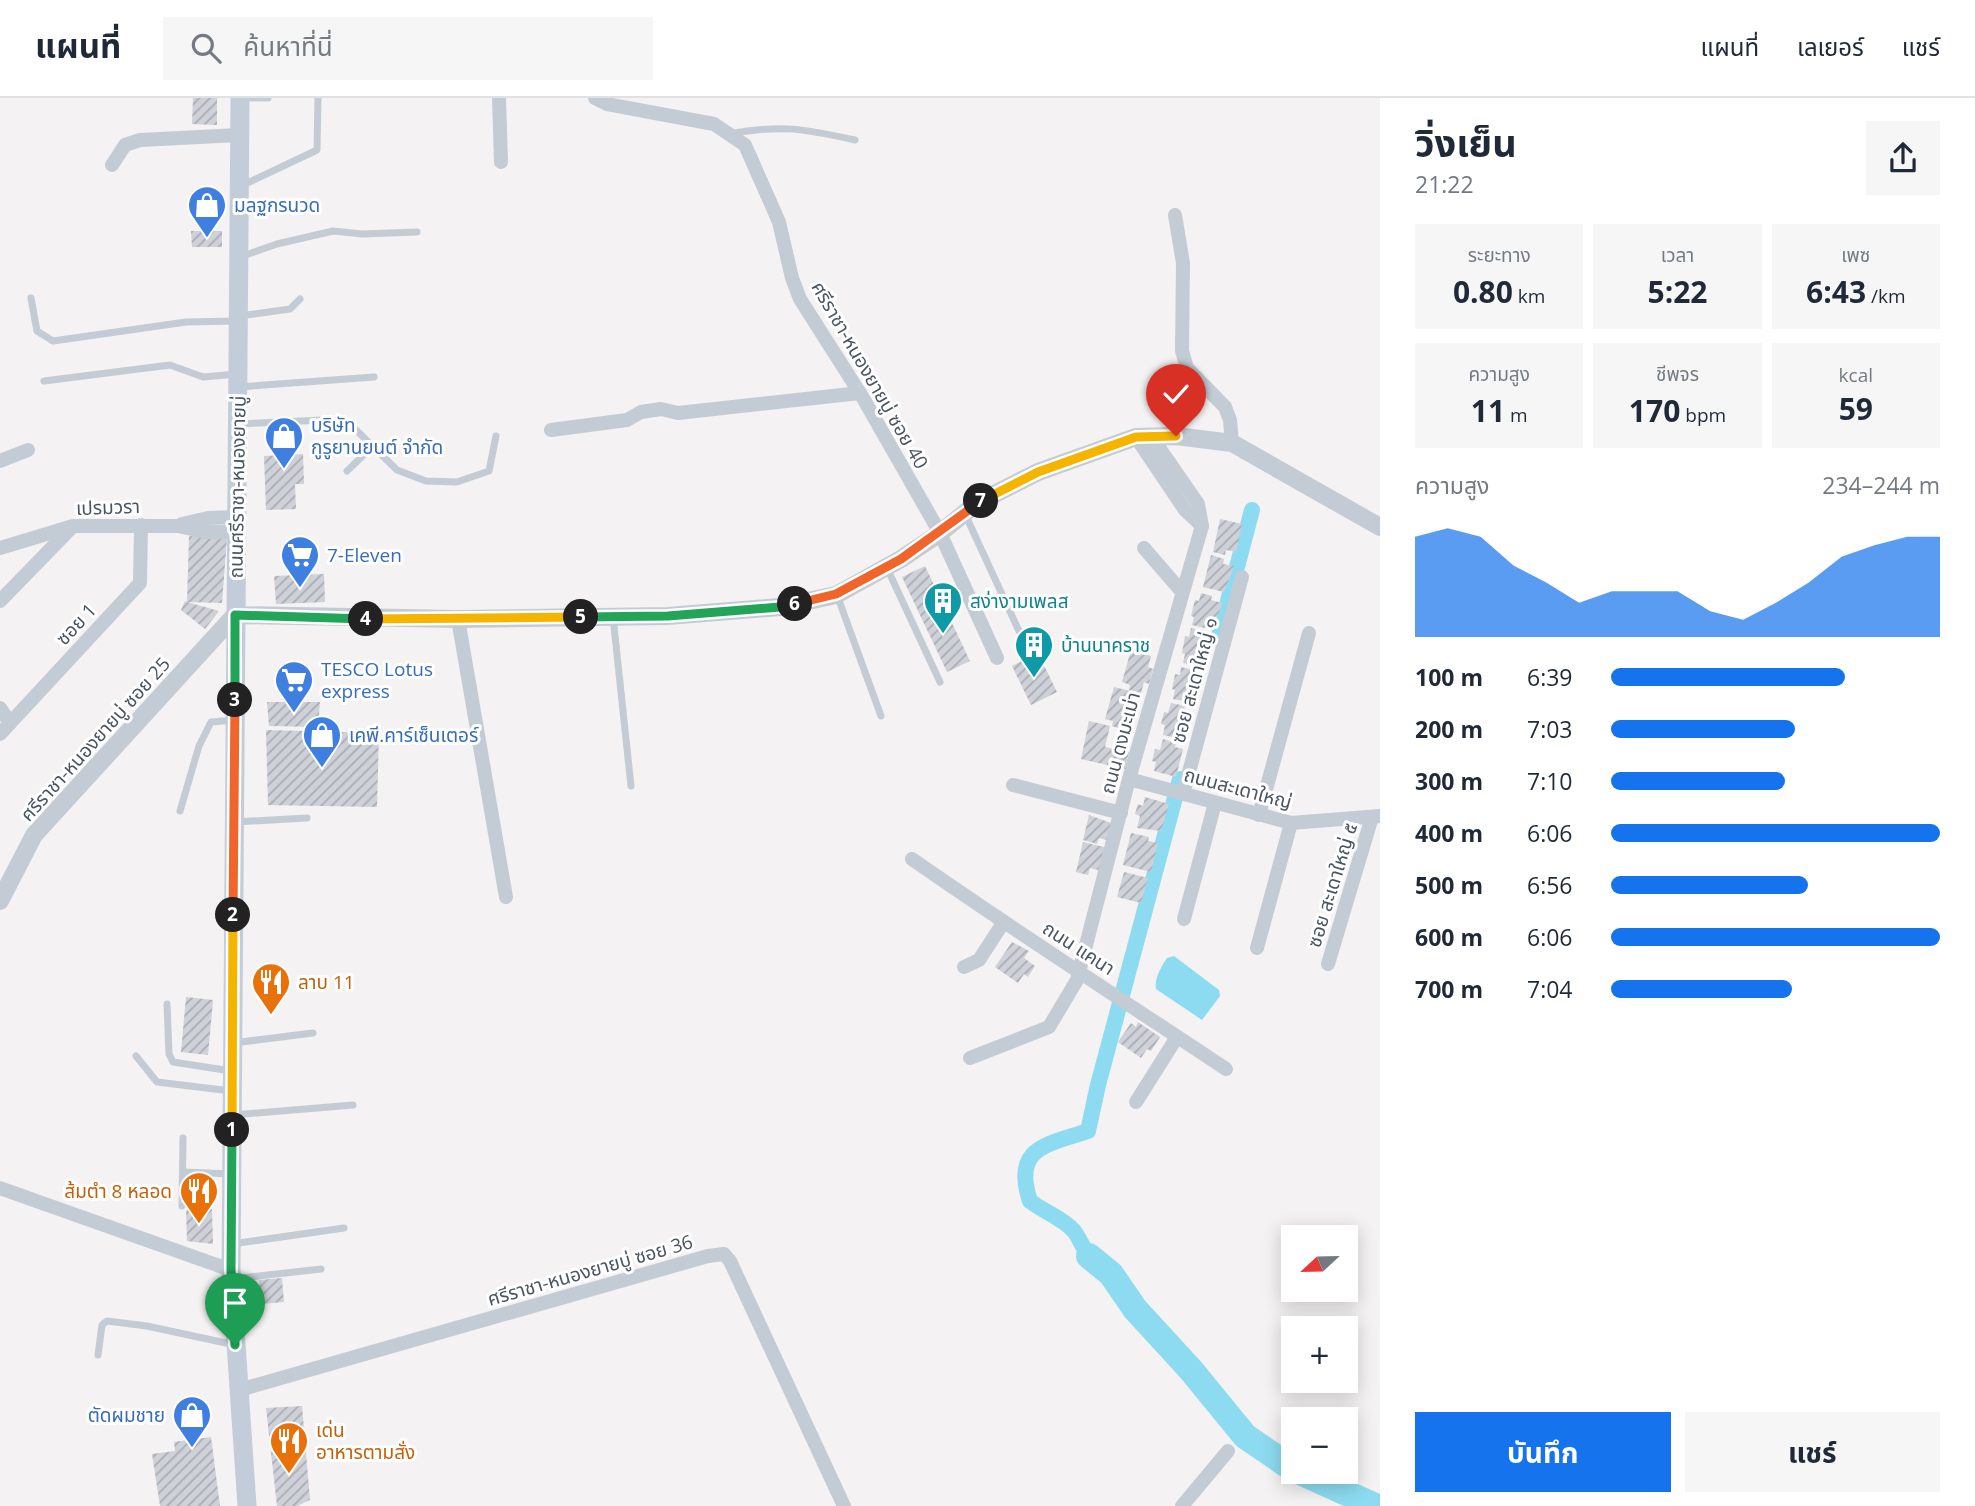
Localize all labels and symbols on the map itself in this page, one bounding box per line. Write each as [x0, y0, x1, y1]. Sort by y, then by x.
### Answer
shop icon: มลฐกรนวด [186, 184, 228, 239]
place label: มลฐกรนวด [234, 192, 320, 218]
street label: ศรีราชา-หนองยายบู่ ซอย 40 [806, 276, 934, 474]
pin [1146, 364, 1206, 436]
street label: ถนนศรีราชา-หนองยายบู่ [222, 395, 252, 579]
place label: บริษัท กูรูยานยนต์ จำกัด [311, 412, 443, 460]
shop icon: บริษัท กูรูยานยนต์ จำกัด [263, 415, 305, 470]
pin: 7 [964, 484, 998, 518]
street label: เปรมวรา [75, 493, 141, 521]
supermarket icon: 7-Eleven [279, 534, 321, 589]
place label: 7-Eleven [327, 542, 402, 568]
building icon: สง่างามเพลส [922, 580, 964, 635]
pin: 6 [778, 587, 812, 622]
place label: สง่างามเพลส [970, 588, 1069, 614]
street label: ซอย 1 [50, 597, 102, 651]
pin: 5 [564, 600, 598, 634]
pin: 4 [348, 602, 384, 636]
street label: ซอย สะเดาใหญ่ ๑ [1165, 614, 1223, 746]
building icon: บ้านนาคราช [1013, 624, 1055, 679]
place label: บ้านนาคราช [1061, 632, 1150, 658]
street label: ศรีราชา-หนองยายบู่ ซอย 25 [14, 651, 176, 827]
place label: TESCO Lotus express [321, 656, 433, 704]
supermarket icon: TESCO Lotus express [273, 659, 315, 714]
pin: 3 [218, 682, 252, 718]
street label: ถนน ดงมะเม่า [1094, 689, 1146, 797]
shop icon: เคพี.คาร์เซ็นเตอร์ [301, 714, 343, 769]
place label: เคพี.คาร์เซ็นเตอร์ [349, 722, 479, 748]
street label: ถนนสะเดาใหญ่ [1181, 761, 1295, 815]
street label: ซอย สะเดาใหญ่ ๕ [1301, 820, 1363, 950]
pin: 2 [216, 898, 250, 932]
street label: ถนน แคนา [1038, 915, 1120, 981]
restaurant icon: ลาบ 11 [250, 961, 292, 1016]
place label: ลาบ 11 [298, 969, 355, 995]
pin: 1 [215, 1112, 250, 1148]
restaurant icon: ส้มตำ 8 หลอด [178, 1170, 220, 1225]
place label: ส้มตำ 8 หลอด [64, 1178, 172, 1204]
north arrow [1281, 1225, 1358, 1302]
street label: ศรีราชา-หนองยายบู่ ซอย 36 [484, 1228, 696, 1312]
pin [205, 1273, 265, 1345]
shop icon: ตัดผมชาย [171, 1394, 213, 1449]
place label: ตัดผมชาย [88, 1402, 165, 1428]
place label: เด่น อาหารตามสั่ง [316, 1417, 415, 1465]
restaurant icon: เด่น อาหารตามสั่ง [268, 1420, 310, 1475]

